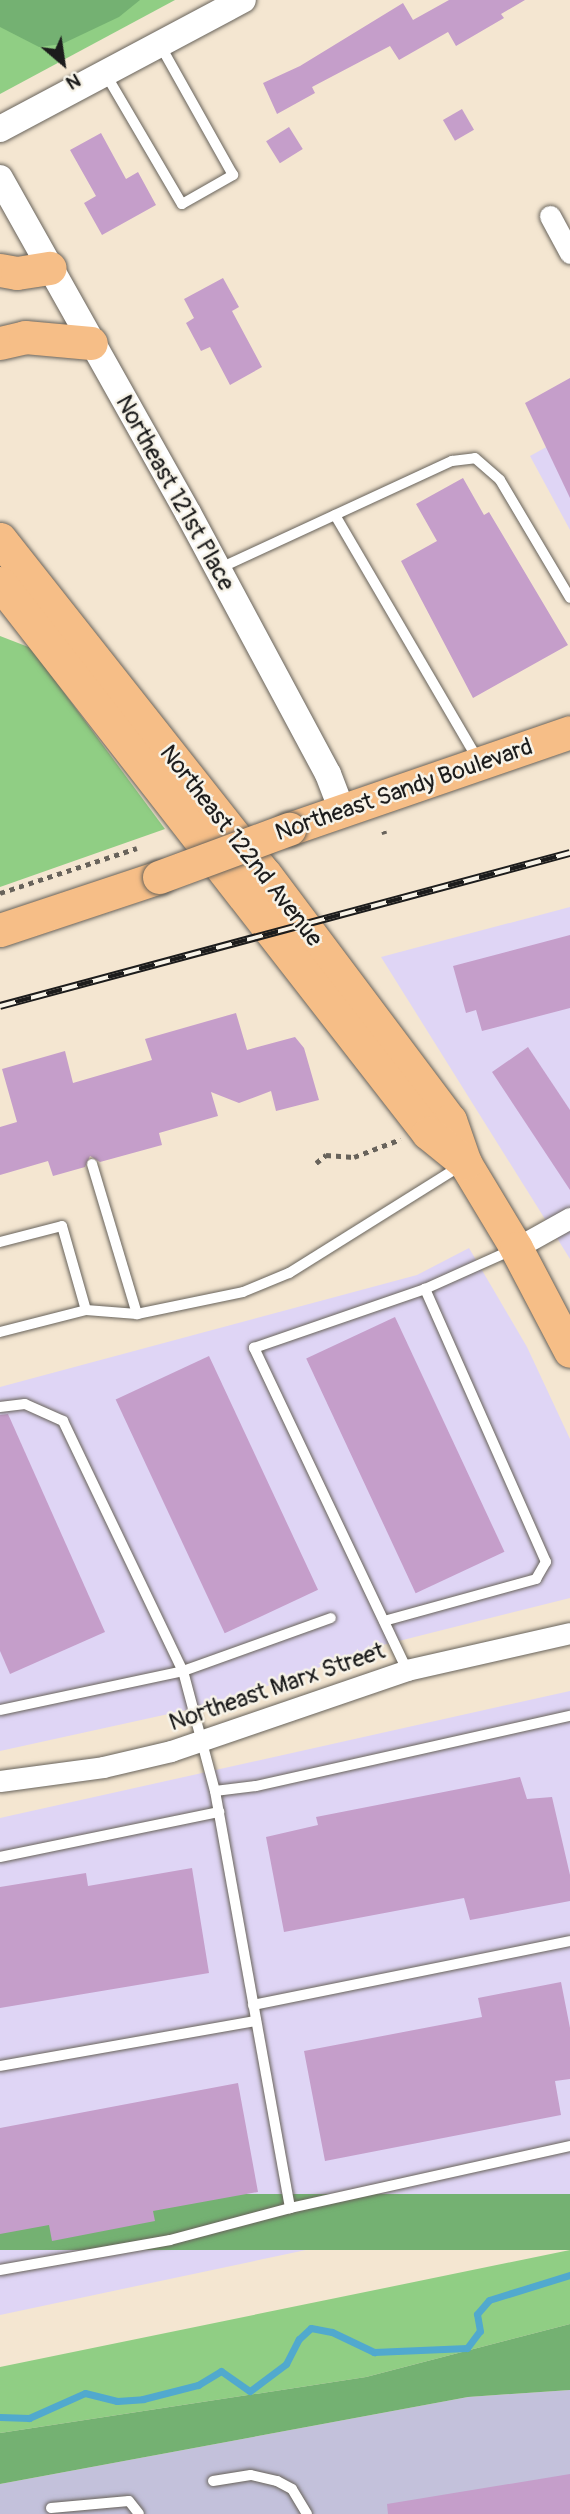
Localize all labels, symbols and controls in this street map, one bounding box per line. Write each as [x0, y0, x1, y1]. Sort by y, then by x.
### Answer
north arrow [28, 28, 98, 98]
text: N [62, 68, 85, 95]
street label: Northeast 121st Place [109, 390, 241, 596]
street label: Northeast Sandy Boulevard [272, 732, 536, 848]
street label: Northeast 122nd Avenue [153, 740, 329, 952]
street label: Northeast Marx Street [165, 1637, 389, 1737]

